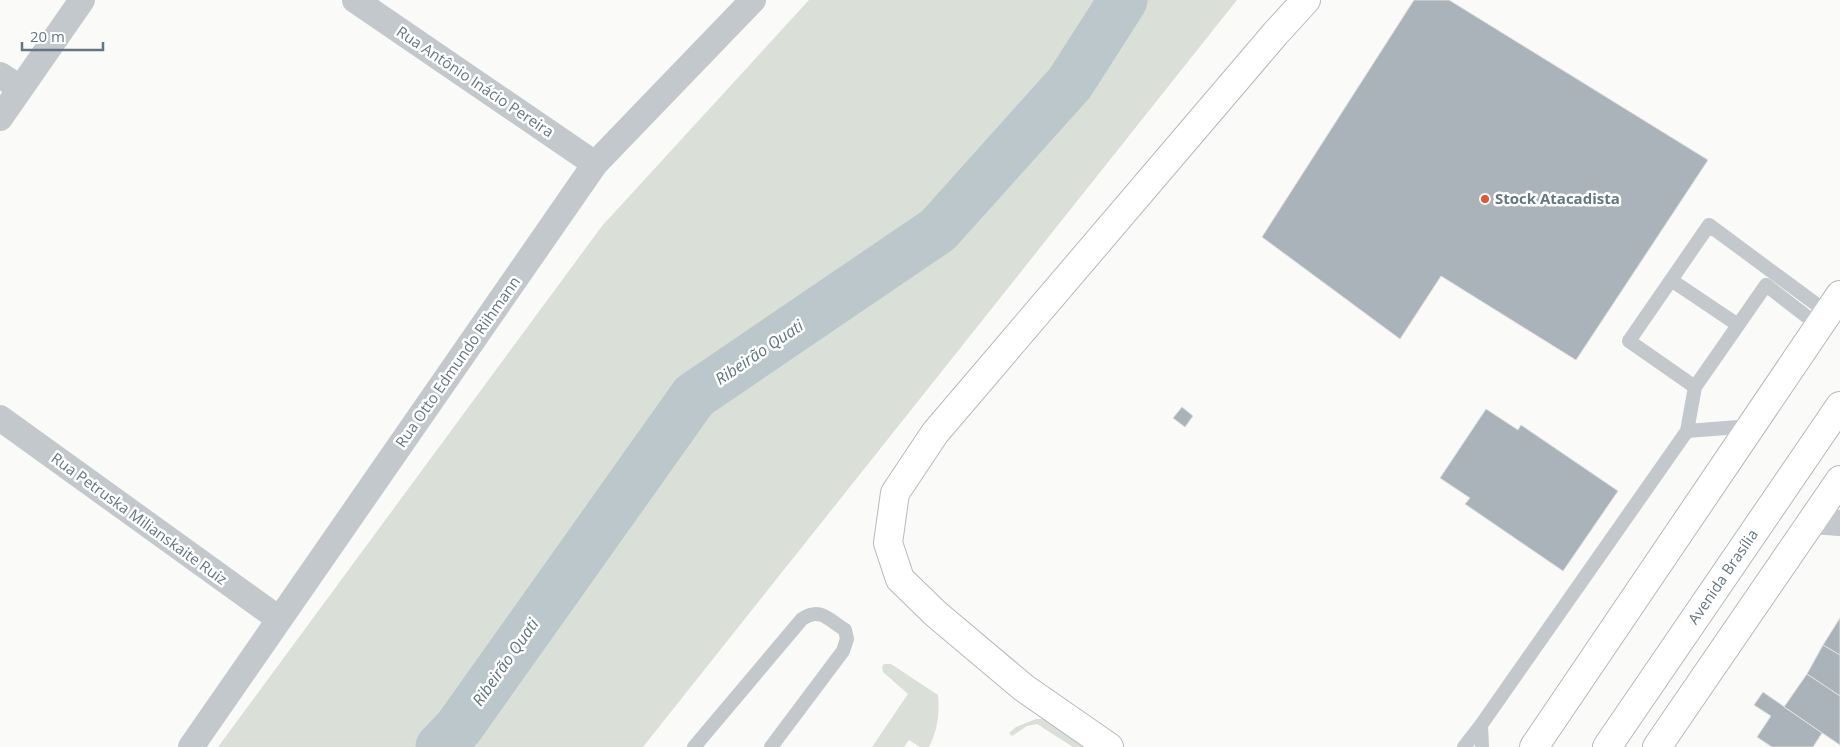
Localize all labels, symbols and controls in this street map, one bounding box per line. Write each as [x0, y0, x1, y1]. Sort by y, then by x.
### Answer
scale bar [22, 20, 104, 52]
street label: Rua Antônio Inácio Pereira [393, 21, 558, 141]
text: 20 m [30, 26, 65, 46]
place label: Stock Atacadista [1495, 188, 1620, 208]
marker: Stock Atacadista [1479, 193, 1491, 205]
street label: Rua Otto Edmundo Riihmann [390, 272, 524, 451]
water label: Ribeirão Quati [711, 314, 808, 390]
street label: Rua Petruska Milianskaite Ruiz [48, 448, 231, 589]
street label: Avenida Brasília [1683, 525, 1762, 628]
water label: Ribeirão Quati [467, 613, 544, 710]

